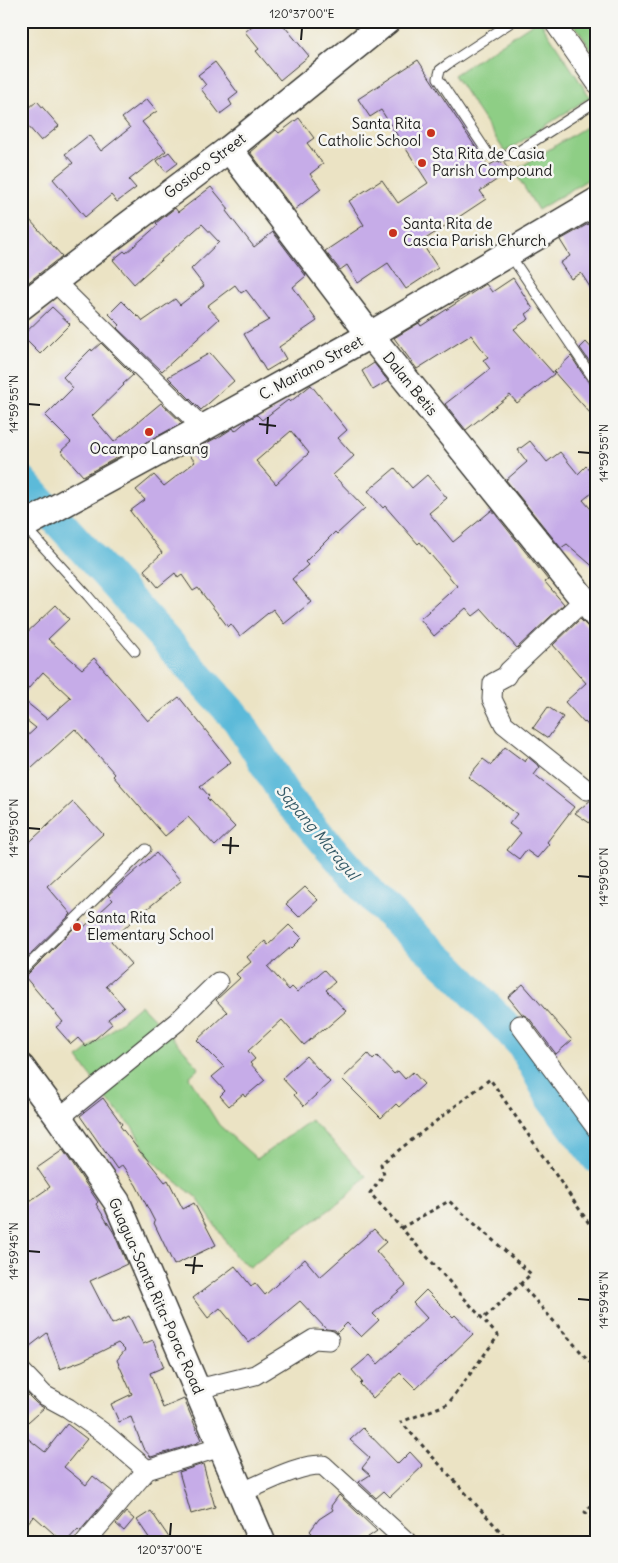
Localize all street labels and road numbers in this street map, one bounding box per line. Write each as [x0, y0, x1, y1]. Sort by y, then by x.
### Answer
street label: Gosioco Street [160, 129, 249, 203]
street label: C. Mariano Street [255, 331, 366, 404]
street label: Dalan Betis [379, 348, 442, 420]
street label: Guagua-Santa Rita-Porac Road [105, 1195, 208, 1397]

